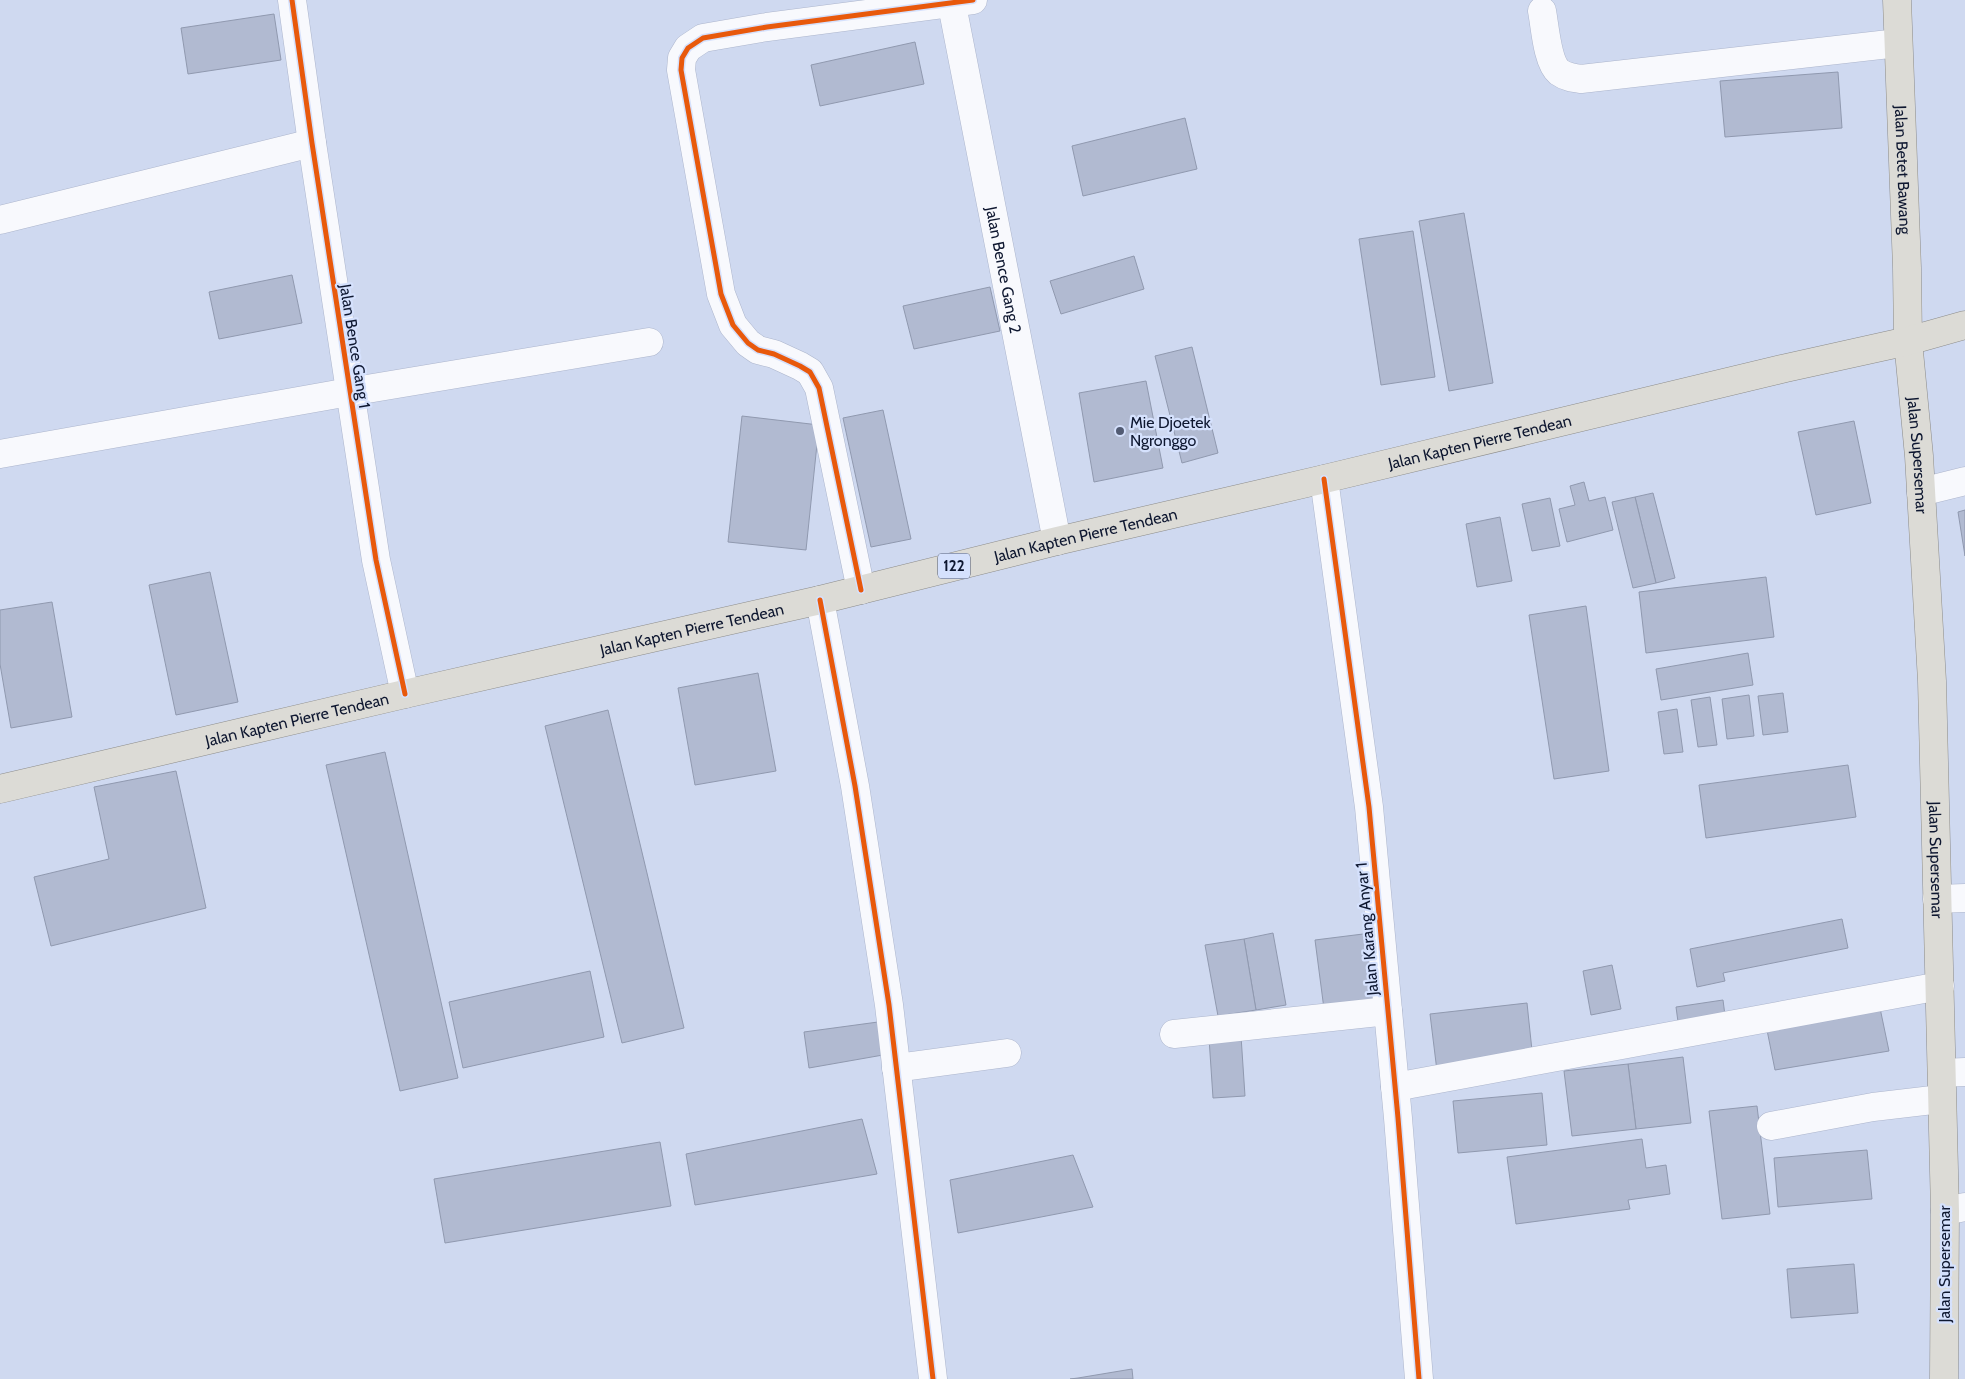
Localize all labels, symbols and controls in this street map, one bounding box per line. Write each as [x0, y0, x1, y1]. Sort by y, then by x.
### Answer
street label: Jalan Betet Bawang [1891, 104, 1915, 236]
street label: Jalan Bence Gang 2 [982, 204, 1026, 335]
street label: Jalan Bence Gang 1 [336, 282, 374, 409]
street label: Jalan Supersemar [1904, 395, 1932, 515]
street label: Jalan Kapten Pierre Tendean [1385, 410, 1573, 473]
place label: Mie Djoetek Ngronggo [1130, 413, 1211, 450]
marker: Mie Djoetek Ngronggo [1114, 425, 1126, 437]
street label: Jalan Kapten Pierre Tendean [991, 504, 1179, 566]
road number: 122 [938, 554, 970, 578]
street label: Jalan Kapten Pierre Tendean [597, 599, 785, 659]
street label: Jalan Kapten Pierre Tendean [202, 689, 391, 750]
street label: Jalan Supersemar [1925, 800, 1947, 920]
street label: Jalan Karang Anyar 1 [1352, 862, 1382, 997]
street label: Jalan Supersemar [1935, 1205, 1954, 1323]

